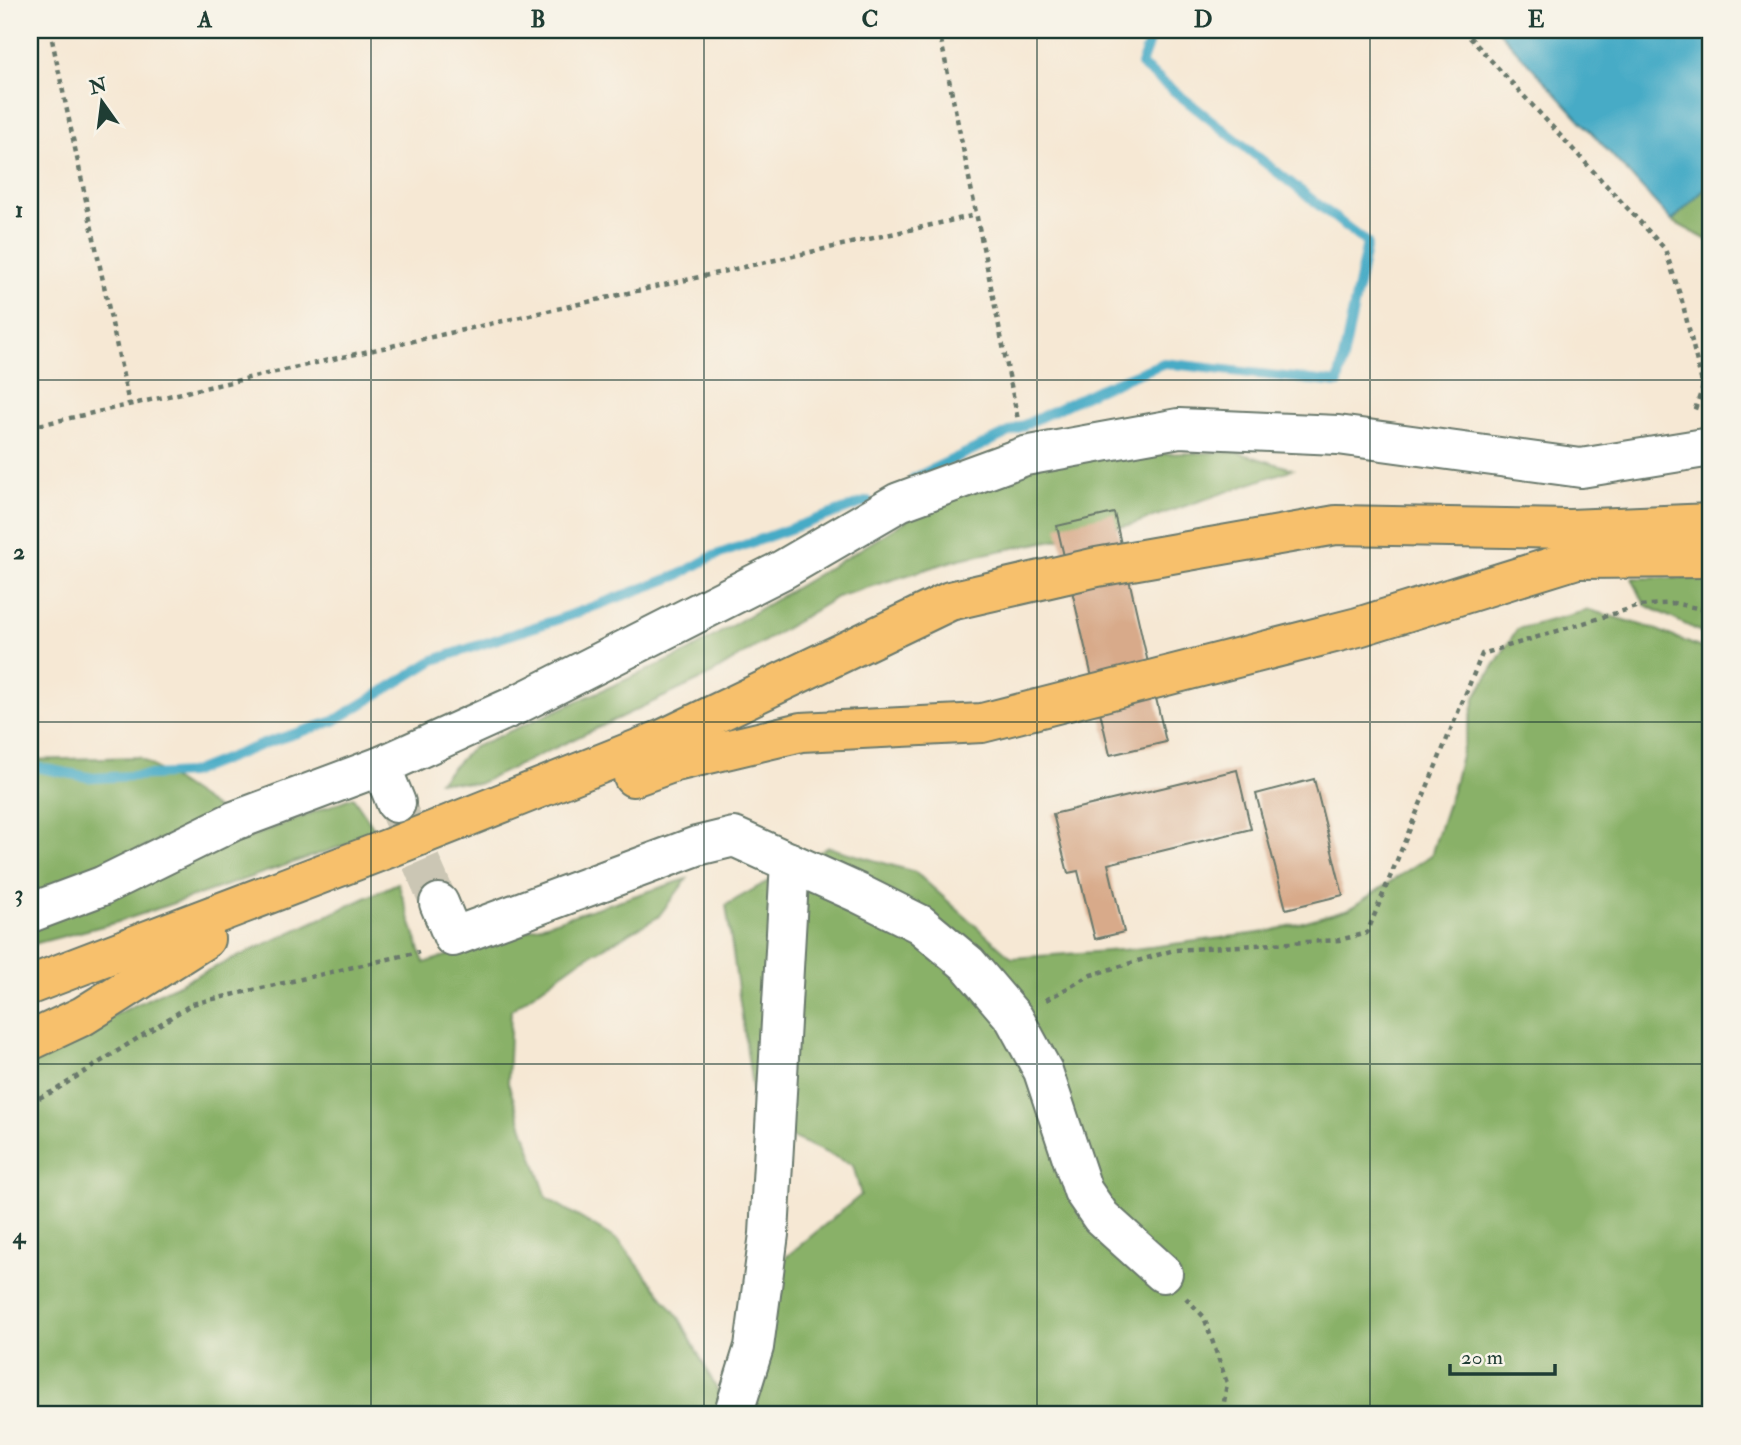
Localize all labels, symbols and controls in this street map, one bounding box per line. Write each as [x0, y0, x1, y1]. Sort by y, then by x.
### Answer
text: A [197, 5, 213, 34]
text: B [530, 5, 546, 34]
text: C [862, 5, 878, 34]
text: D [1194, 5, 1212, 34]
text: E [1528, 5, 1545, 34]
north arrow [66, 66, 136, 136]
text: N [86, 73, 110, 100]
text: 1 [15, 195, 23, 224]
text: 2 [13, 537, 25, 566]
text: 3 [15, 879, 23, 908]
text: 4 [12, 1221, 27, 1250]
scale bar [1450, 1333, 1556, 1377]
text: 20 m [1461, 1344, 1503, 1371]

